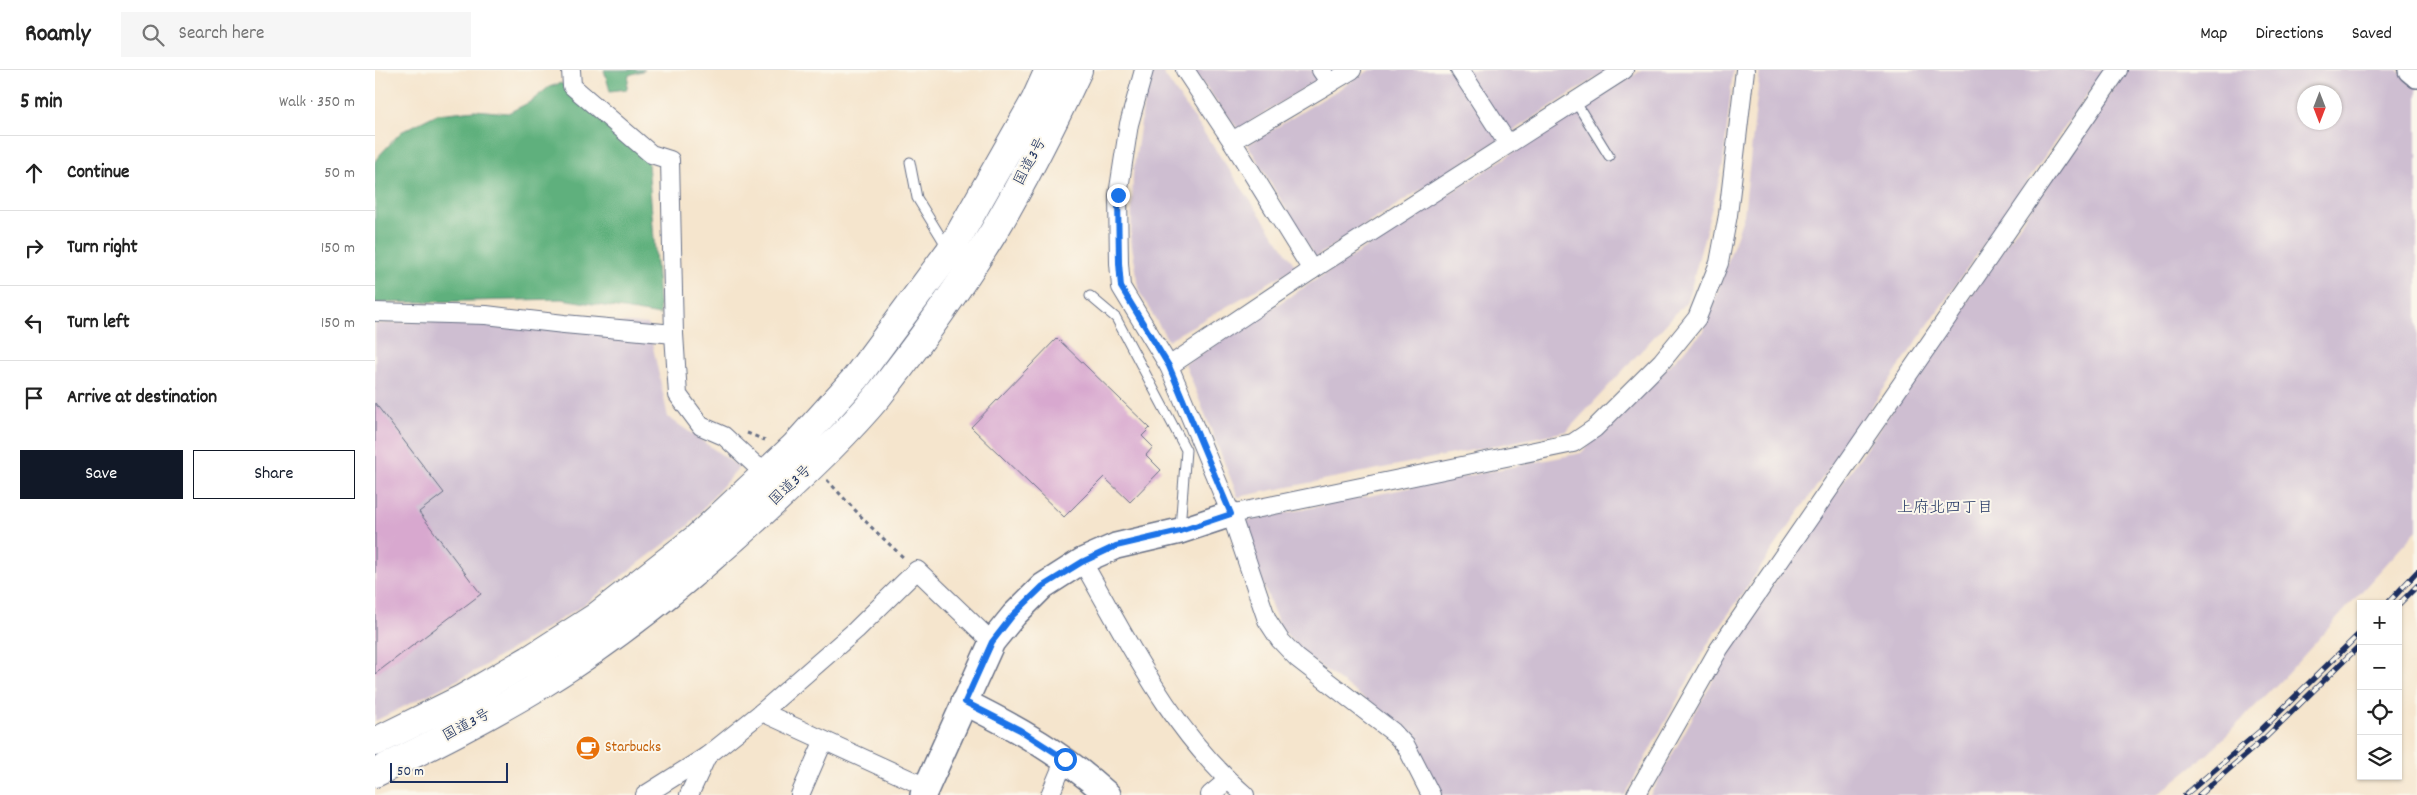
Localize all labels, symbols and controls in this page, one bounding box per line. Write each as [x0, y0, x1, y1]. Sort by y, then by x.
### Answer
search box [121, 12, 471, 57]
text: Roamly [25, 18, 91, 52]
icon: search [139, 21, 167, 49]
text: Search here [179, 21, 264, 48]
text: Map [2200, 22, 2227, 47]
text: Directions [2255, 22, 2324, 47]
text: Saved [2352, 22, 2392, 47]
north arrow [2297, 85, 2342, 130]
text: 5 min [20, 88, 63, 118]
text: Walk · 350 m [279, 91, 355, 114]
street label: 国道3号 [1009, 134, 1053, 190]
icon: ahead [20, 159, 48, 187]
text: Continue [67, 160, 129, 187]
text: 50 m [324, 162, 355, 185]
route end [1107, 184, 1130, 207]
icon: right [20, 234, 48, 262]
text: Turn right [67, 235, 138, 262]
text: 150 m [321, 237, 355, 260]
icon: left [20, 309, 48, 337]
text: Turn left [67, 310, 130, 337]
text: 150 m [321, 312, 355, 335]
icon: arrive [20, 384, 48, 412]
text: Arrive at destination [67, 385, 217, 412]
button: Save [20, 450, 183, 499]
button: Share [193, 450, 355, 499]
street label: 国道3号 [765, 460, 817, 512]
district label: 上府北四丁目 [1897, 497, 1993, 520]
map controls [2357, 600, 2402, 780]
button: + [2357, 600, 2402, 645]
button: − [2357, 645, 2402, 690]
button: locate [2357, 690, 2402, 735]
street label: 国道3号 [439, 704, 495, 748]
cafe icon: Starbucks [575, 735, 601, 761]
button: layers [2357, 735, 2402, 780]
place label: Starbucks [605, 737, 661, 759]
route start [1054, 748, 1077, 771]
scale bar [390, 760, 507, 783]
text: 50 m [397, 762, 424, 782]

